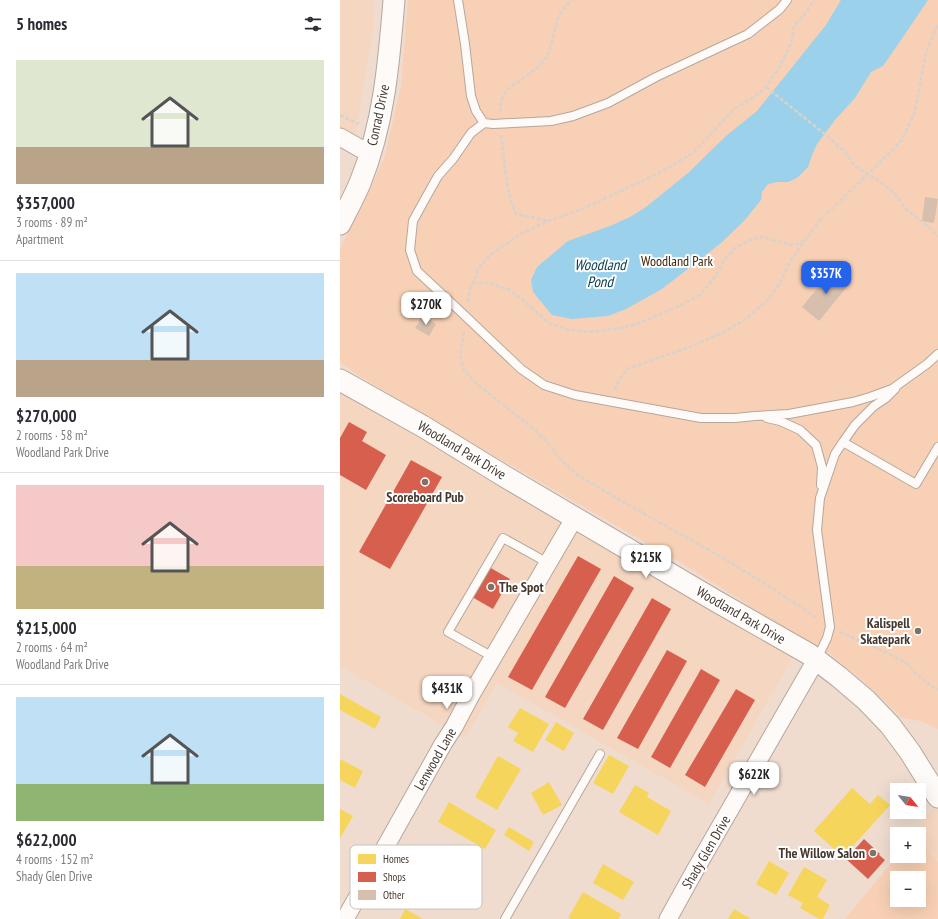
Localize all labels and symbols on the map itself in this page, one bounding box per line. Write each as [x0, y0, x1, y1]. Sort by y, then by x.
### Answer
street label: Conrad Drive [363, 83, 393, 147]
park label: Woodland Park [641, 252, 714, 270]
water label: Woodland Pond [574, 255, 628, 291]
pin: $357K [798, 261, 854, 295]
pin: $270K [398, 292, 454, 326]
street label: Woodland Park Drive [415, 417, 510, 484]
marker: Scoreboard Pub [420, 477, 430, 487]
place label: Scoreboard Pub [386, 488, 464, 506]
pin: $215K [618, 545, 674, 579]
place label: The Spot [499, 578, 544, 596]
marker: The Spot [486, 582, 496, 592]
street label: Woodland Park Drive [693, 582, 789, 648]
place label: Kalispell Skatepark [860, 614, 911, 648]
marker: Kalispell Skatepark [913, 626, 923, 636]
pin: $431K [419, 676, 475, 710]
street label: Lenwood Lane [410, 724, 460, 794]
pin: $622K [726, 762, 782, 796]
north arrow [890, 783, 926, 819]
street label: Shady Glen Drive [678, 812, 734, 892]
place label: The Willow Salon [779, 844, 865, 862]
legend [350, 845, 482, 909]
marker: The Willow Salon [868, 848, 878, 858]
text: Homes [383, 852, 409, 866]
text: Shops [383, 870, 406, 884]
text: Other [383, 888, 404, 902]

